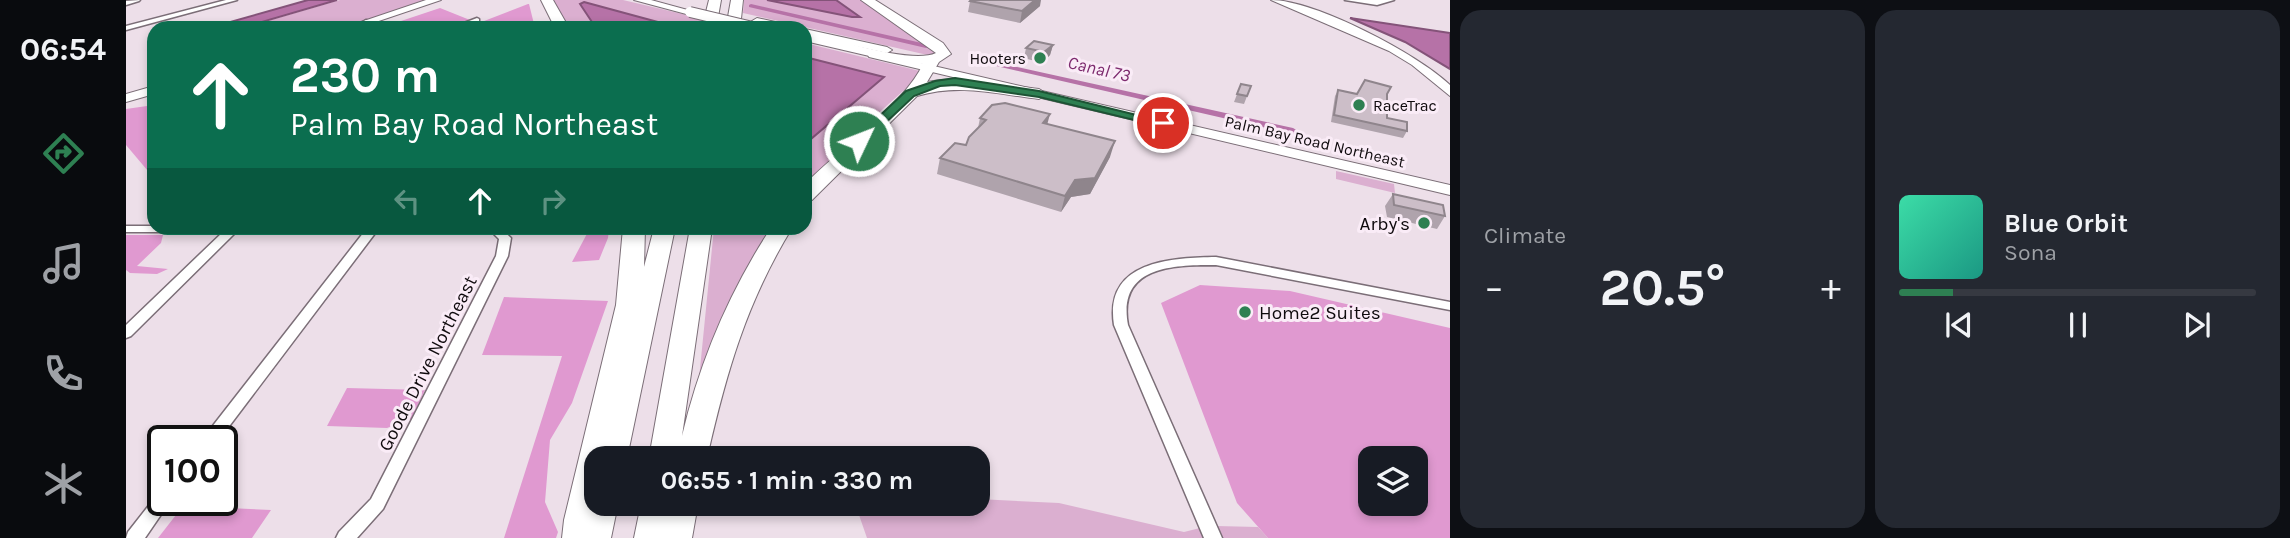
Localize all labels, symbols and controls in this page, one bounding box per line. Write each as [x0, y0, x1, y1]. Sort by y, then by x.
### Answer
text: 06:54 [20, 31, 106, 68]
text: 230 m [290, 47, 440, 104]
icon: ahead [175, 49, 266, 140]
place label: Hooters [969, 49, 1026, 68]
marker: Hooters [1032, 50, 1048, 66]
water label: Canal 73 [1066, 51, 1133, 87]
pin [1133, 93, 1193, 153]
place label: RaceTrac [1373, 96, 1437, 115]
marker: RaceTrac [1351, 97, 1367, 113]
position arrow [822, 104, 896, 178]
icon: arrive [1144, 104, 1182, 142]
text: Palm Bay Road Northeast [290, 106, 658, 143]
street label: Palm Bay Road Northeast [1223, 112, 1407, 171]
icon: directions [39, 129, 88, 178]
icon: left [388, 182, 426, 220]
icon: ahead [461, 182, 499, 220]
icon: right [534, 182, 572, 220]
text: Blue Orbit [2004, 208, 2128, 239]
place label: Arby's [1360, 213, 1410, 235]
marker: Arby's [1416, 215, 1432, 231]
text: Climate [1484, 222, 1566, 249]
icon: music [39, 239, 88, 288]
text: Sona [2004, 239, 2057, 266]
text: 20.5° [1600, 257, 1726, 318]
text: − [1484, 265, 1504, 310]
text: + [1821, 265, 1841, 310]
street label: Goode Drive Northeast [374, 272, 482, 455]
place label: Home2 Suites [1259, 302, 1381, 324]
marker: Home2 Suites [1237, 304, 1253, 320]
icon: previous [1940, 306, 1978, 344]
icon: pause [2059, 306, 2097, 344]
icon: next [2178, 306, 2216, 344]
icon: phone [39, 349, 88, 398]
speed limit sign: 100 [147, 425, 238, 516]
map controls [1358, 446, 1428, 516]
button: layers [1358, 446, 1428, 516]
icon: climate [39, 459, 88, 508]
text: 06:55 · 1 min · 330 m [661, 465, 913, 496]

